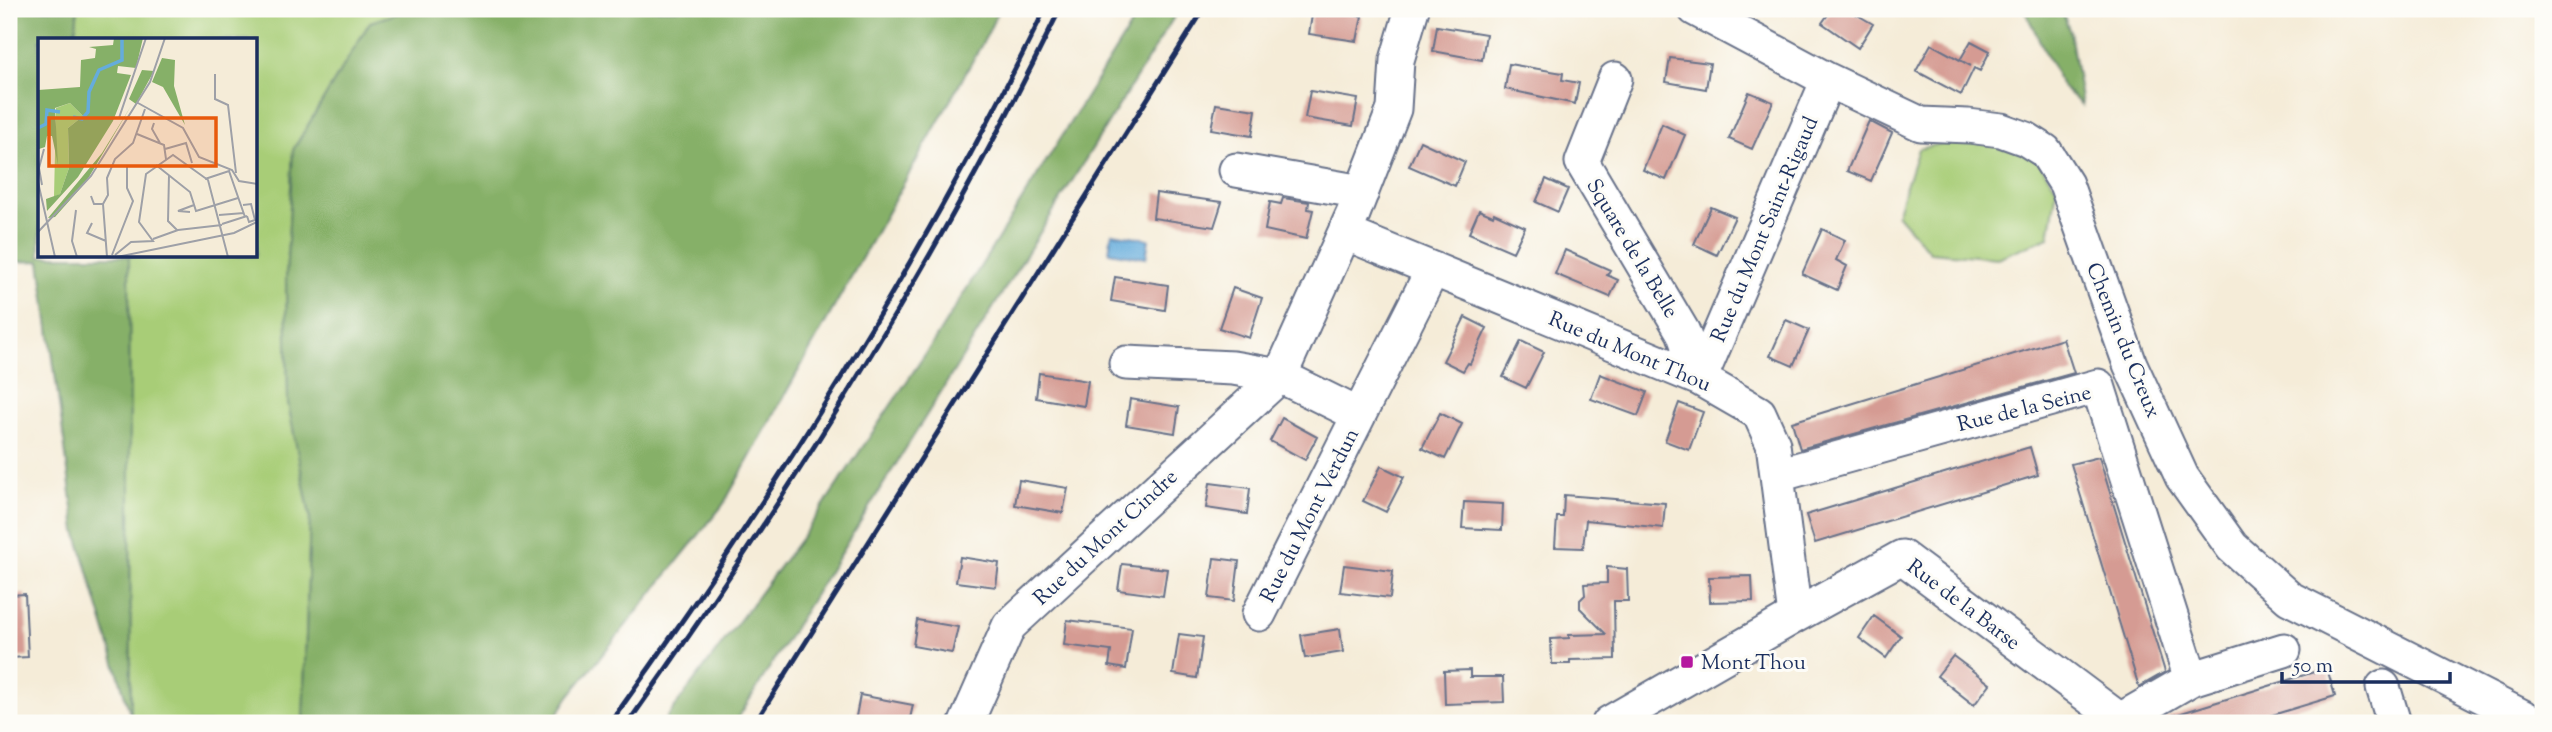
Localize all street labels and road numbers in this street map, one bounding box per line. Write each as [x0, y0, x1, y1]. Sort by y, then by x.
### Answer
street label: Rue du Mont Saint-Rigaud [1705, 112, 1827, 347]
street label: Square de la Belle [1578, 174, 1685, 324]
street label: Chemin du Creux [2077, 259, 2167, 423]
street label: Rue du Mont Thou [1543, 305, 1715, 401]
street label: Rue de la Seine [1954, 379, 2095, 441]
street label: Rue du Mont Verdun [1254, 424, 1368, 608]
street label: Rue du Mont Cindre [1028, 464, 1185, 613]
street label: Rue de la Barse [1900, 553, 2026, 658]

